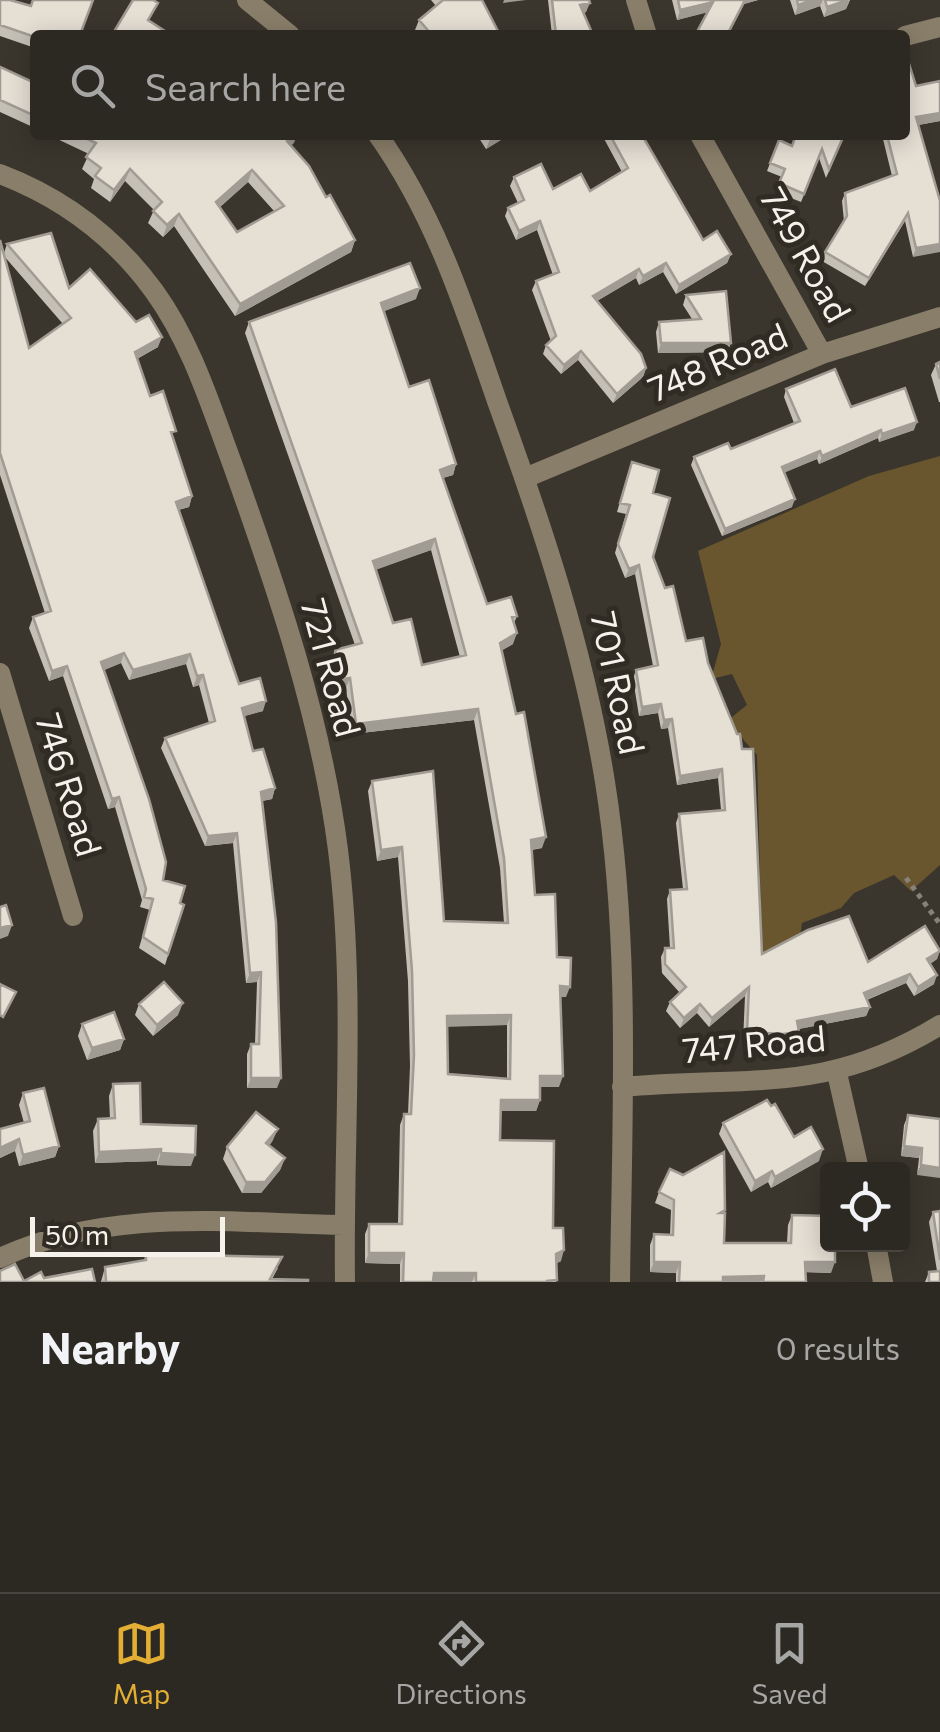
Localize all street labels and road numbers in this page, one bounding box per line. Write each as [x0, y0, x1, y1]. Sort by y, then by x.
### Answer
street label: 749 Road [753, 179, 862, 329]
street label: 748 Road [641, 312, 793, 409]
street label: 721 Road [293, 594, 371, 741]
street label: 701 Road [583, 607, 656, 758]
street label: 746 Road [28, 708, 112, 861]
street label: 747 Road [680, 1015, 827, 1070]

